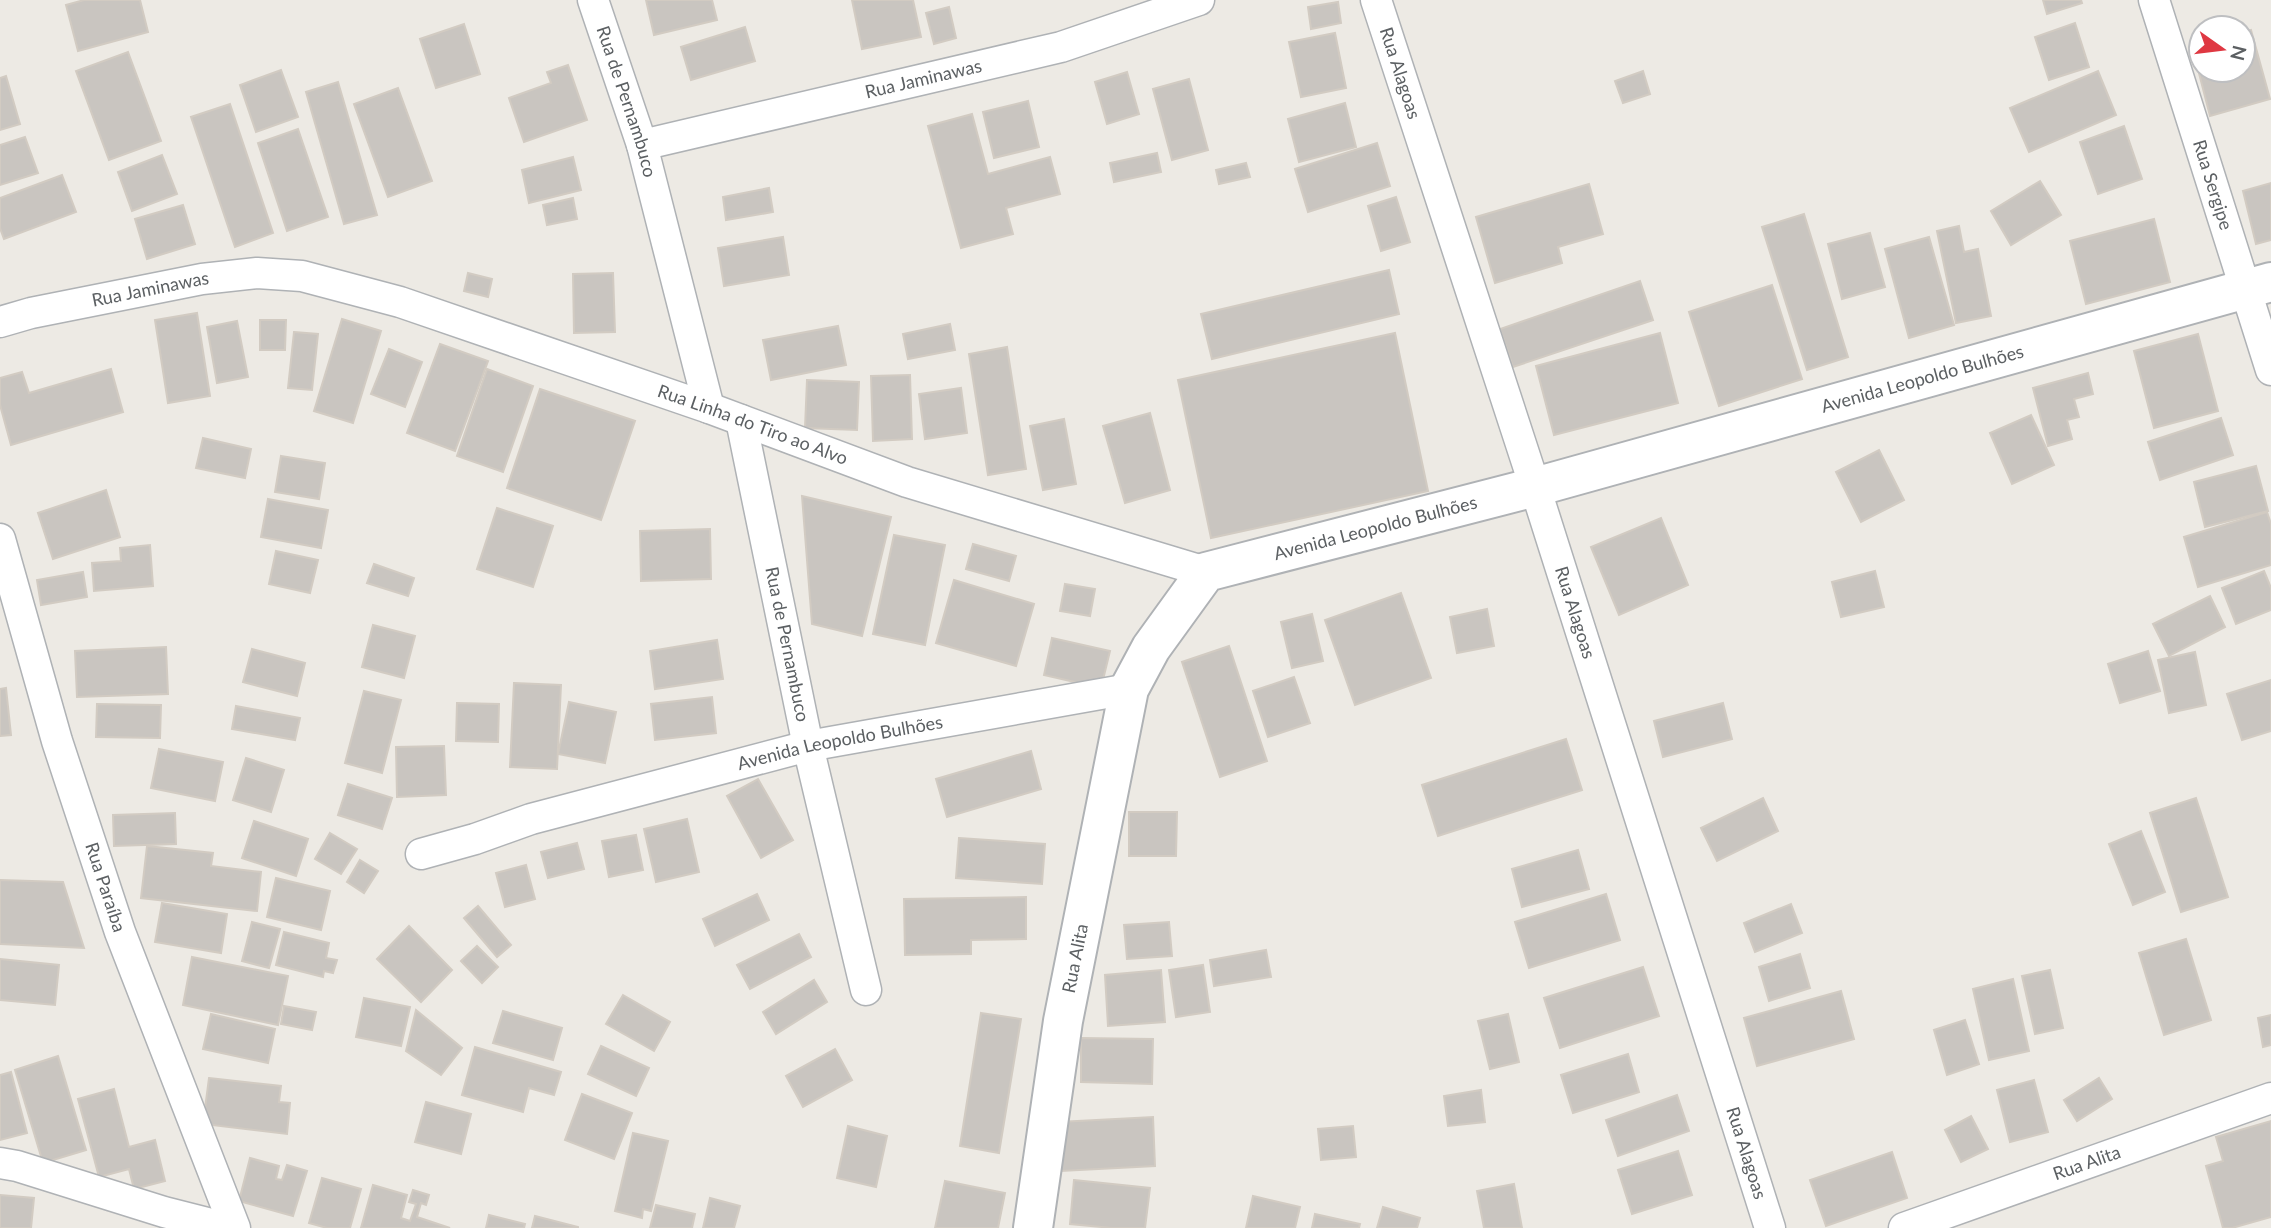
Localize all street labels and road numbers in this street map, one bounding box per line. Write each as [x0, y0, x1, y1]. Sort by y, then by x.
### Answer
street label: Rua de Pernambuco [593, 23, 662, 179]
street label: Rua Alagoas [1376, 24, 1426, 122]
street label: Rua Jaminawas [863, 54, 984, 102]
street label: Rua Sergipe [2189, 137, 2238, 233]
street label: Rua Jaminawas [90, 266, 210, 311]
street label: Avenida Leopoldo Bulhões [1818, 339, 2026, 417]
street label: Rua Linha do Tiro ao Alvo [655, 379, 851, 469]
street label: Avenida Leopoldo Bulhões [1271, 490, 1479, 564]
street label: Rua Alagoas [1551, 563, 1601, 661]
street label: Rua de Pernambuco [761, 565, 815, 724]
street label: Avenida Leopoldo Bulhões [735, 710, 944, 774]
street label: Rua Paraíba [81, 839, 131, 935]
street label: Rua Alita [1057, 922, 1092, 995]
street label: Rua Alagoas [1722, 1104, 1772, 1202]
street label: Rua Alita [2050, 1140, 2123, 1184]

